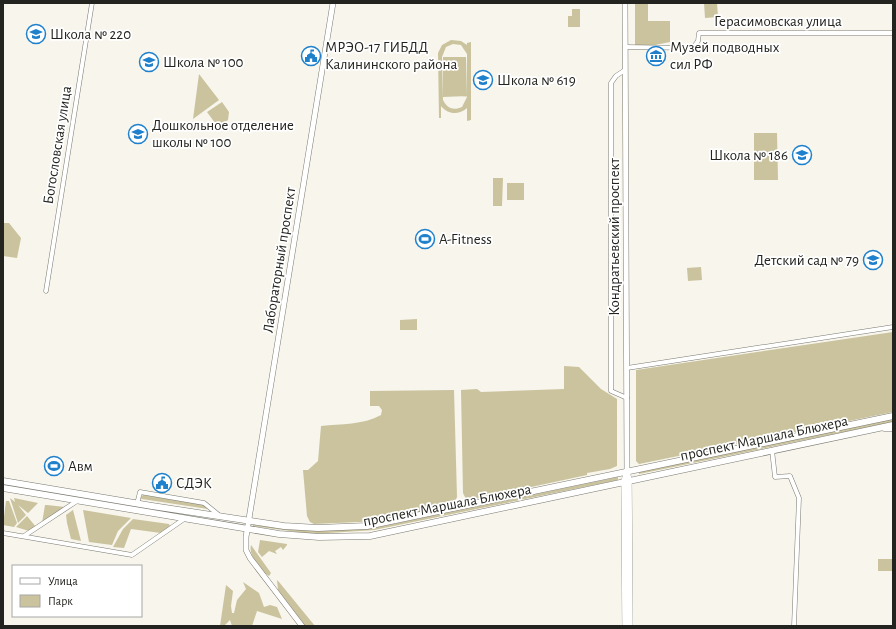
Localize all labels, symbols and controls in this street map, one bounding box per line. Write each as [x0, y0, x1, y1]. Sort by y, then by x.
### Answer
street label: Герасимовская улица [714, 14, 842, 29]
school or university icon: Школа № 220 [25, 23, 47, 45]
place label: Школа № 220 [50, 27, 131, 42]
place label: МРЭО-17 ГИБДД Калининского района [325, 40, 457, 72]
place label: Музей подводных сил РФ [670, 40, 780, 72]
public building icon: МРЭО-17 ГИБДД Калининского района [300, 45, 322, 67]
museum icon: Музей подводных сил РФ [645, 45, 667, 67]
school or university icon: Школа № 100 [138, 51, 160, 73]
place label: Школа № 100 [163, 55, 244, 70]
school or university icon: Школа № 619 [472, 69, 494, 91]
place label: Школа № 619 [497, 73, 576, 88]
street label: Богословская улица [41, 85, 74, 205]
place label: Дошкольное отделение школы № 100 [152, 118, 294, 150]
school or university icon: Дошкольное отделение школы № 100 [127, 123, 149, 145]
school or university icon: Школа № 186 [791, 144, 813, 166]
place label: Школа № 186 [709, 148, 788, 163]
street label: Кондратьевский проспект [607, 158, 622, 316]
street label: Лабораторный проспект [261, 186, 299, 334]
sports icon: A-Fitness [414, 228, 436, 250]
place label: A-Fitness [439, 232, 492, 247]
school or university icon: Детский сад № 79 [862, 249, 884, 271]
place label: Детский сад № 79 [754, 253, 859, 268]
street label: проспект Маршала Блюхера [679, 413, 850, 464]
sports icon: Авм [43, 455, 65, 477]
place label: Авм [68, 459, 93, 474]
public building icon: СДЭК [151, 472, 173, 494]
place label: СДЭК [176, 476, 212, 491]
street label: проспект Маршала Блюхера [362, 482, 533, 529]
legend [12, 565, 142, 617]
text: Улица [48, 575, 78, 587]
text: Парк [48, 595, 73, 607]

